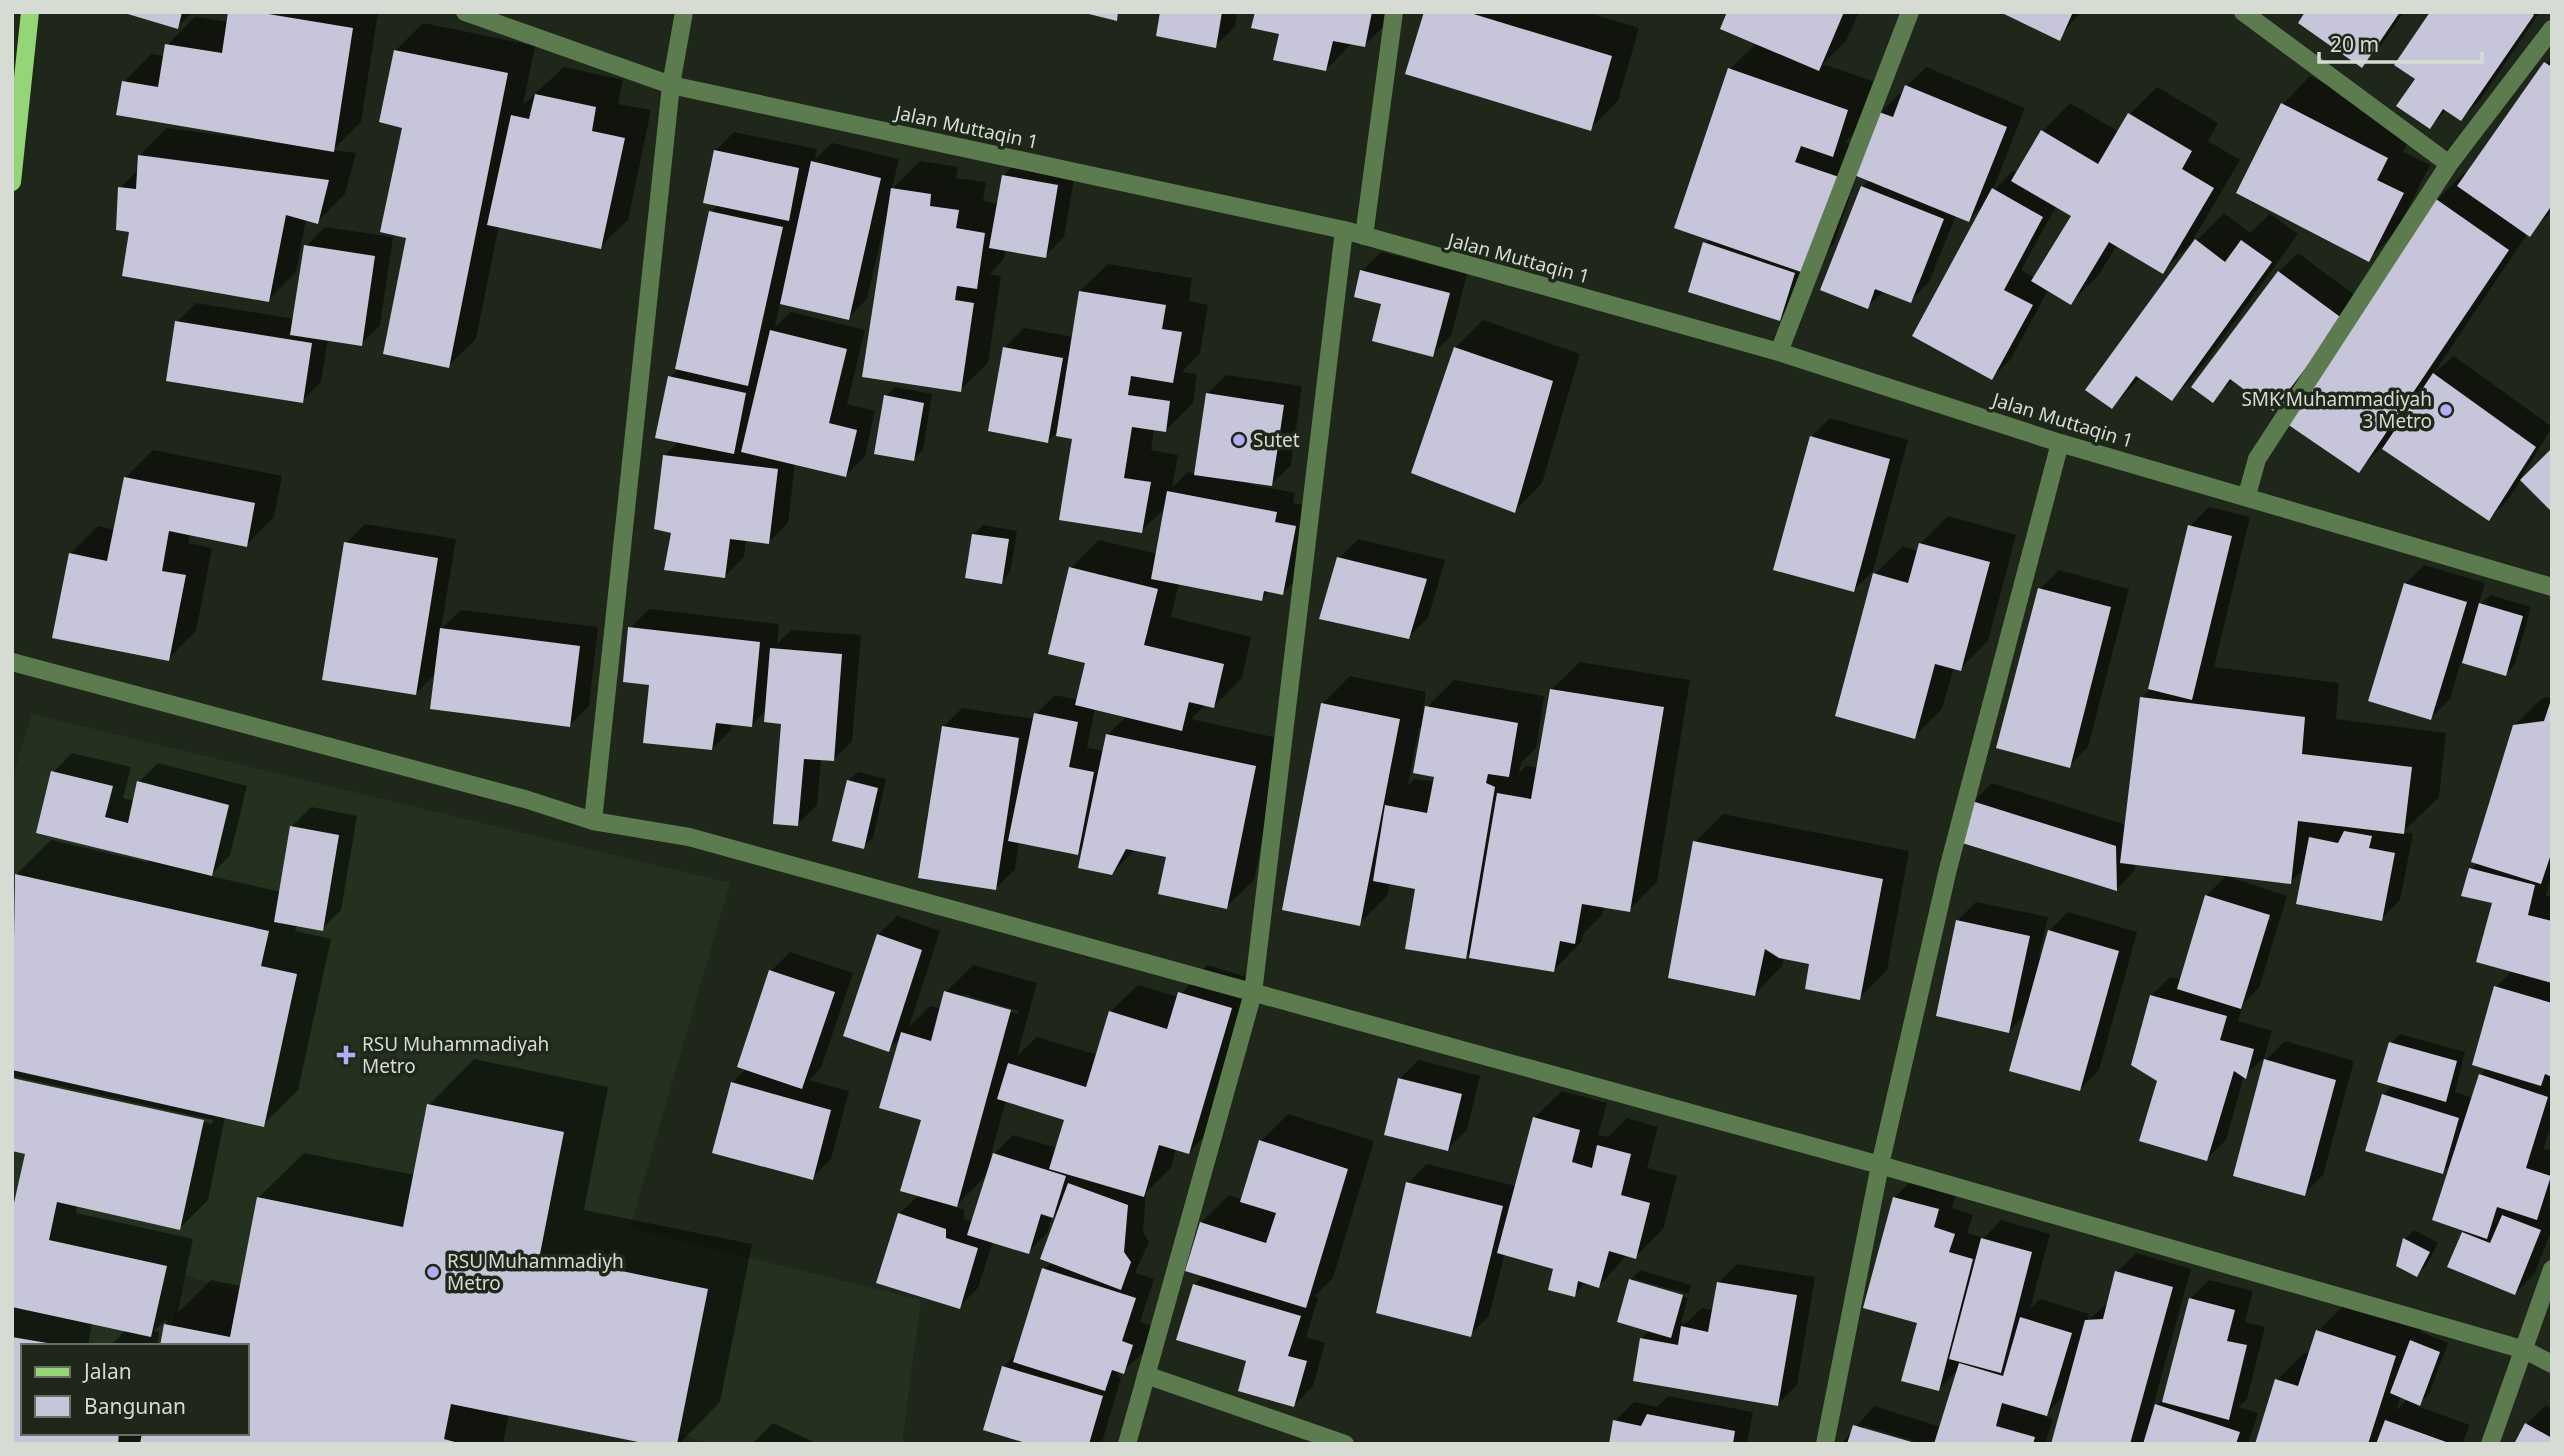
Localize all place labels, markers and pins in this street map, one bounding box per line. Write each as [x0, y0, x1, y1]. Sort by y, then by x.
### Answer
place label: SMK Muhammadiyah 3 Metro [2241, 386, 2432, 434]
marker: SMK Muhammadiyah 3 Metro [2438, 402, 2454, 418]
place label: Sutet [1253, 427, 1300, 453]
marker: Sutet [1231, 432, 1247, 448]
place label: RSU Muhammadiyah Metro [362, 1031, 549, 1079]
marker: RSU Muhammadiyah Metro [336, 1045, 356, 1065]
place label: RSU Muhammadiyh Metro [447, 1248, 624, 1296]
marker: RSU Muhammadiyh Metro [425, 1264, 441, 1280]

